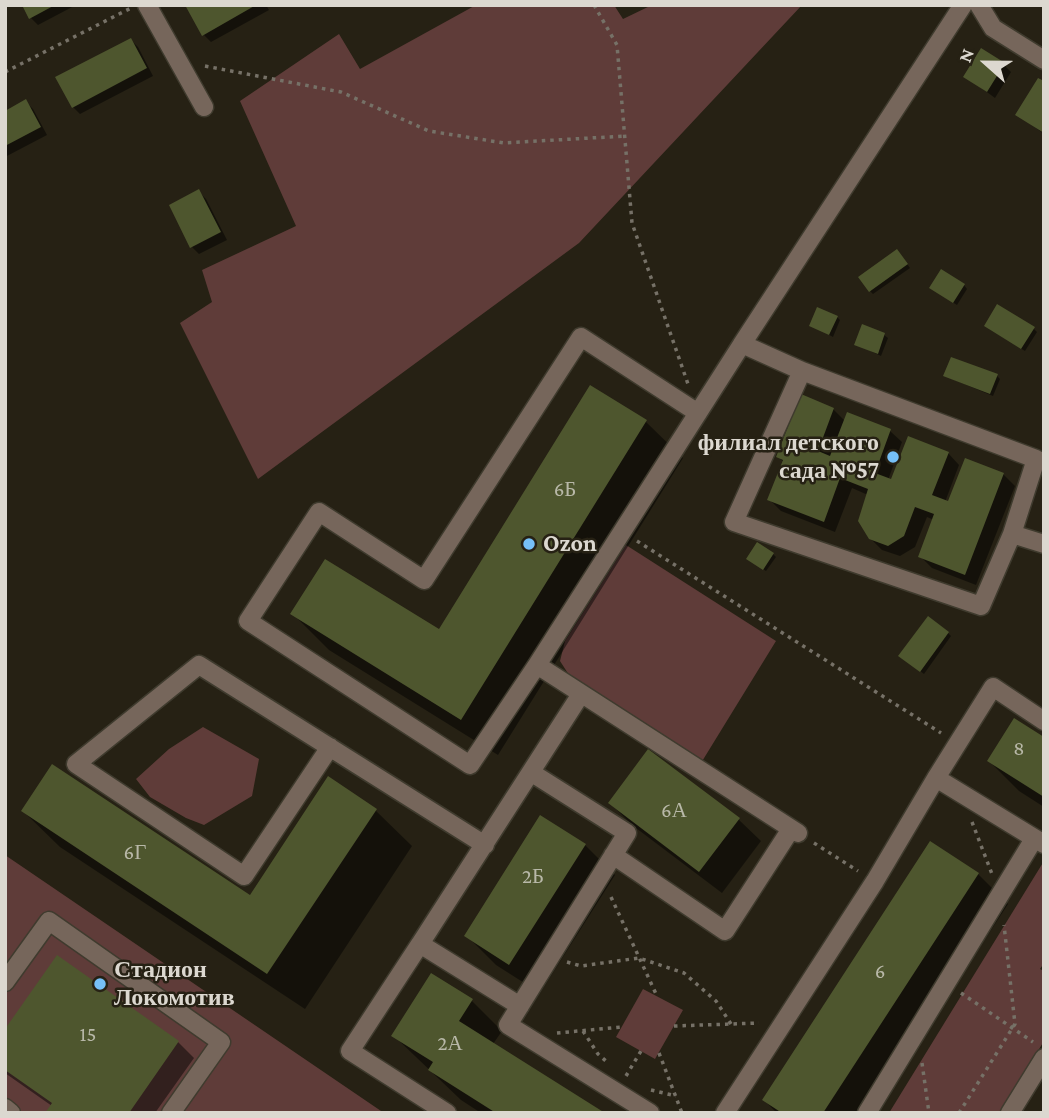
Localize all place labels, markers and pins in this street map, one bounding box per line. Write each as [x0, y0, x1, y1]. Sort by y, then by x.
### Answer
place label: филиал детского сада №57 [698, 429, 879, 485]
marker: филиал детского сада №57 [885, 449, 901, 465]
place label: Ozon [543, 530, 597, 558]
marker: Ozon [521, 536, 537, 552]
place label: Стадион Локомотив [114, 956, 235, 1012]
marker: Стадион Локомотив [92, 976, 108, 992]

